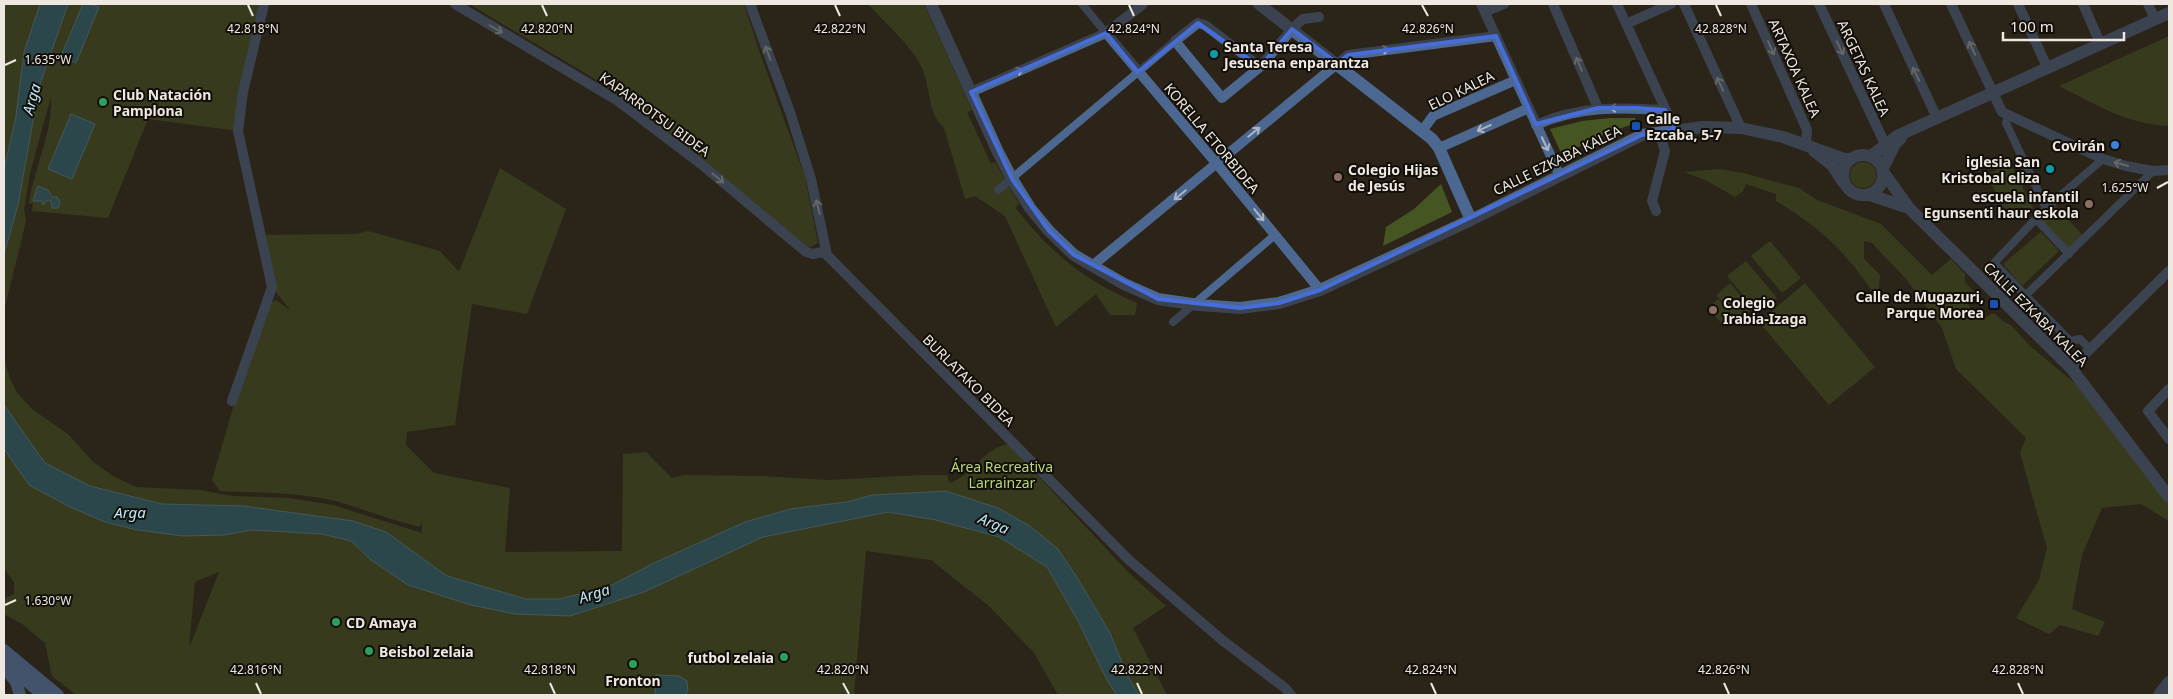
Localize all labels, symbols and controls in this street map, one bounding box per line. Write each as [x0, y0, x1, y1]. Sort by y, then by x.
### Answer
scale bar [2003, 10, 2124, 42]
street label: ARTAXOA KALEA [1765, 16, 1825, 120]
text: 100 m [2010, 16, 2054, 36]
street label: ARGETAS KALEA [1833, 17, 1895, 119]
text: 42.818°N [227, 20, 279, 37]
text: 42.820°N [521, 20, 573, 37]
text: 42.822°N [814, 20, 866, 37]
text: 42.824°N [1108, 20, 1160, 37]
text: 42.826°N [1402, 20, 1454, 37]
text: 42.828°N [1695, 20, 1747, 37]
one-way arrow [489, 25, 503, 35]
place label: Santa Teresa Jesusena enparantza [1222, 37, 1369, 72]
one-way arrow [1766, 40, 1776, 55]
one-way arrow [1835, 40, 1845, 55]
one-way arrow [1967, 41, 1976, 56]
one-way arrow [763, 45, 772, 61]
one-way arrow [1374, 45, 1390, 55]
marker: Santa Teresa Jesusena enparantza [1208, 48, 1220, 60]
text: 1.635°W [25, 51, 71, 68]
one-way arrow [1573, 56, 1582, 71]
street label: ELO KALEA [1425, 66, 1497, 114]
street label: KAPARROTSU BIDEA [596, 67, 714, 161]
one-way arrow [1008, 67, 1023, 77]
one-way arrow [1911, 67, 1920, 82]
one-way arrow [1715, 77, 1725, 92]
street label: KORELLA ETORBIDEA [1160, 79, 1264, 197]
water label: Arga [17, 81, 45, 118]
place label: Club Natación Pamplona [113, 85, 211, 120]
marker: Club Natación Pamplona [97, 96, 109, 108]
one-way arrow [1609, 103, 1625, 113]
place label: Calle Ezcaba, 5-7 [1646, 109, 1722, 144]
marker: Calle Ezcaba, 5-7 [1630, 120, 1642, 132]
street label: CALLE EZKABA KALEA [1490, 121, 1624, 199]
one-way arrow [1477, 123, 1492, 133]
one-way arrow [1247, 126, 1260, 137]
one-way arrow [1540, 136, 1550, 151]
place label: Covirán [2052, 136, 2105, 155]
marker: Covirán [2109, 139, 2121, 151]
place label: iglesia San Kristobal eliza [1941, 152, 2040, 187]
one-way arrow [2114, 159, 2130, 169]
place label: Colegio Hijas de Jesús [1348, 160, 1438, 195]
marker: iglesia San Kristobal eliza [2044, 163, 2056, 175]
marker: Colegio Hijas de Jesús [1332, 171, 1344, 183]
one-way arrow [711, 173, 724, 184]
text: 1.625°W [2102, 179, 2148, 196]
place label: escuela infantil Egunsenti haur eskola [1924, 187, 2079, 222]
one-way arrow [1173, 189, 1186, 200]
marker: escuela infantil Egunsenti haur eskola [2083, 198, 2095, 210]
one-way arrow [813, 200, 822, 216]
one-way arrow [1254, 209, 1265, 222]
street label: CALLE EZKABA KALEA [1980, 258, 2092, 370]
place label: Calle de Mugazuri, Parque Morea [1855, 287, 1984, 322]
place label: Colegio Irabia-Izaga [1723, 293, 1807, 328]
marker: Calle de Mugazuri, Parque Morea [1988, 298, 2000, 310]
marker: Colegio Irabia-Izaga [1707, 304, 1719, 316]
street label: BURLATAKO BIDEA [919, 330, 1019, 430]
park label: Área Recreativa Larrainzar [951, 457, 1053, 492]
water label: Arga [113, 502, 146, 522]
water label: Arga [975, 507, 1013, 539]
water label: Arga [575, 578, 612, 608]
text: 1.630°W [25, 592, 71, 609]
place label: CD Amaya [346, 613, 417, 632]
marker: CD Amaya [330, 616, 342, 628]
place label: Beisbol zelaia [379, 642, 474, 661]
marker: Beisbol zelaia [363, 645, 375, 657]
place label: futbol zelaia [688, 648, 774, 667]
marker: futbol zelaia [778, 651, 790, 663]
marker: Fronton [627, 658, 639, 670]
text: 42.816°N [230, 661, 282, 678]
text: 42.818°N [524, 661, 576, 678]
text: 42.820°N [817, 661, 869, 678]
text: 42.822°N [1111, 661, 1163, 678]
text: 42.824°N [1405, 661, 1457, 678]
text: 42.826°N [1698, 661, 1750, 678]
text: 42.828°N [1992, 661, 2044, 678]
place label: Fronton [605, 671, 661, 690]

